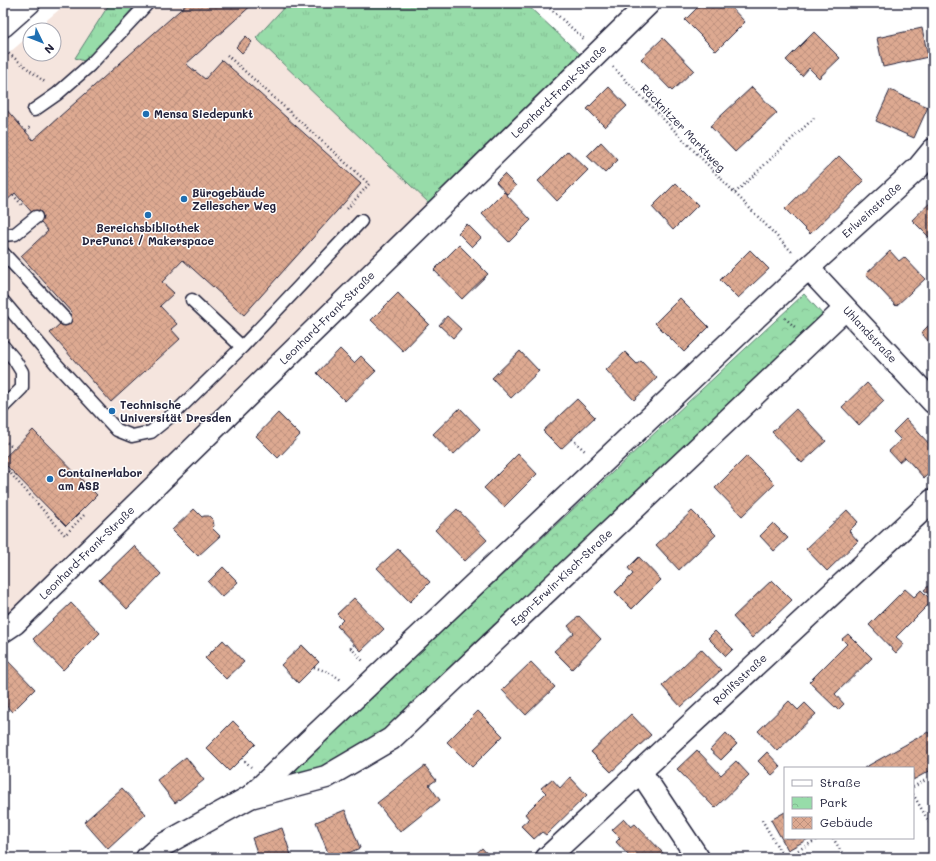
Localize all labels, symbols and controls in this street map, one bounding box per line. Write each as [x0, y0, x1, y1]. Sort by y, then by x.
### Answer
north arrow [22, 22, 62, 62]
text: N [41, 41, 58, 57]
street label: Leonhard-Frank-Straße [507, 41, 610, 141]
street label: Räcknitzer Marktweg [638, 81, 729, 175]
place label: Mensa Siedepunkt [154, 106, 253, 121]
marker: Mensa Siedepunkt [141, 109, 151, 119]
street label: Erlweinstraße [838, 178, 905, 241]
place label: Bürogebäude Zellescher Weg [192, 185, 277, 213]
marker: Bürogebäude Zellescher Weg [179, 194, 189, 204]
marker: Bereichsbibliothek DrePunct / Makerspace [143, 210, 153, 220]
place label: Bereichsbibliothek DrePunct / Makerspace [82, 220, 215, 248]
street label: Leonhard-Frank-Straße [276, 267, 378, 367]
street label: Uhlandstraße [840, 303, 901, 366]
place label: Technische Universität Dresden [120, 397, 231, 425]
marker: Technische Universität Dresden [107, 406, 117, 416]
place label: Containerlabor am ASB [58, 465, 143, 493]
marker: Containerlabor am ASB [45, 474, 55, 484]
street label: Leonhard-Frank-Straße [36, 502, 138, 602]
street label: Egon-Erwin-Kisch-Straße [507, 525, 615, 629]
street label: Rohlfsstraße [709, 650, 770, 708]
legend [784, 767, 914, 839]
text: Straße [820, 774, 861, 790]
text: Park [820, 794, 847, 810]
text: Gebäude [820, 814, 873, 830]

